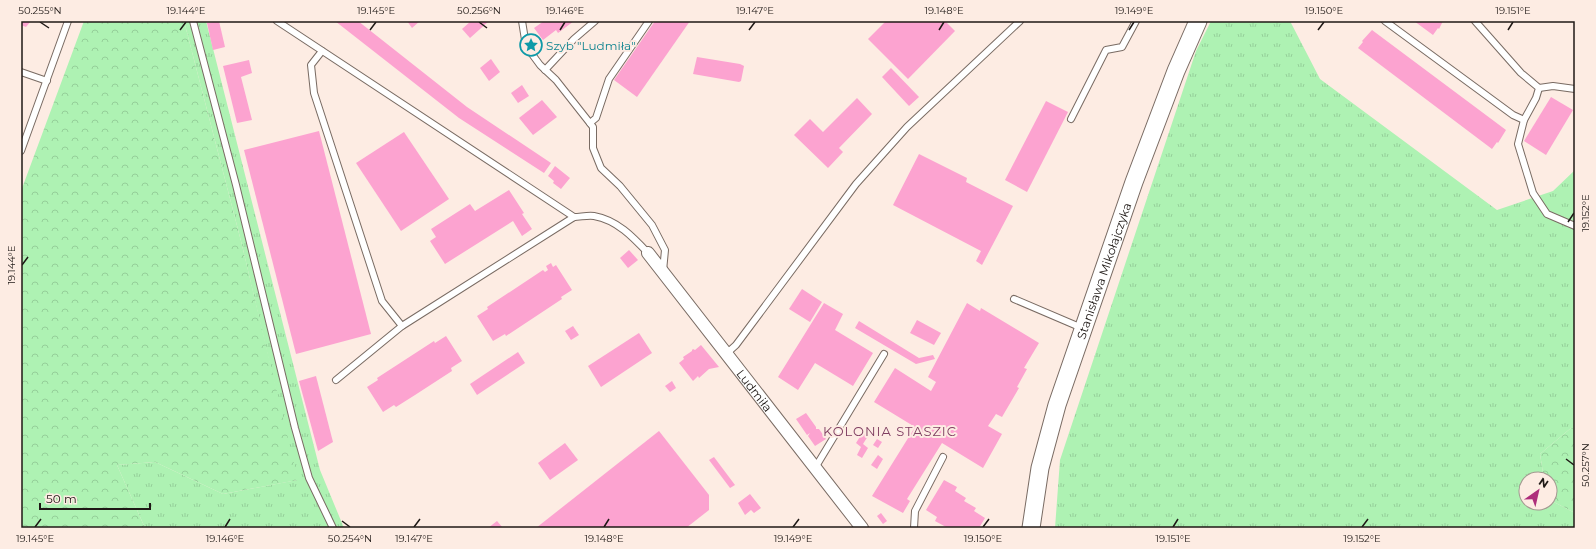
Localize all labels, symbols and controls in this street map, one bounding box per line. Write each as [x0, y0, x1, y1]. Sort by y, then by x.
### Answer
text: 50.255°N [18, 4, 62, 17]
text: 19.144°E [167, 4, 206, 17]
text: 19.145°E [357, 4, 395, 17]
text: 50.256°N [457, 4, 501, 17]
text: 19.146°E [546, 4, 585, 17]
text: 19.147°E [736, 4, 774, 17]
text: 19.148°E [924, 4, 964, 17]
text: 19.149°E [1115, 4, 1154, 17]
text: 19.150°E [1305, 4, 1343, 17]
text: 19.151°E [1495, 4, 1531, 17]
place icon: Szyb "Ludmiła" [518, 32, 544, 58]
place label: Szyb "Ludmiła" [546, 38, 636, 53]
text: 19.152°E [1579, 194, 1592, 232]
street label: Stanisława Mikołajczyka [1073, 200, 1134, 341]
text: 19.144°E [5, 245, 18, 285]
street label: Ludmiła [734, 366, 776, 415]
district label: KOLONIA STASZIC [823, 423, 957, 439]
text: 50.257°N [1579, 443, 1592, 487]
north arrow [1518, 471, 1558, 511]
text: N [1536, 474, 1551, 491]
scale bar [40, 485, 150, 511]
text: 50 m [46, 491, 77, 506]
text: 19.145°E [16, 532, 54, 545]
text: 19.146°E [206, 532, 245, 545]
text: 50.254°N [328, 532, 372, 545]
text: 19.147°E [395, 532, 433, 545]
text: 19.148°E [584, 532, 624, 545]
text: 19.149°E [774, 532, 813, 545]
text: 19.150°E [964, 532, 1002, 545]
text: 19.151°E [1155, 532, 1191, 545]
text: 19.152°E [1343, 532, 1381, 545]

